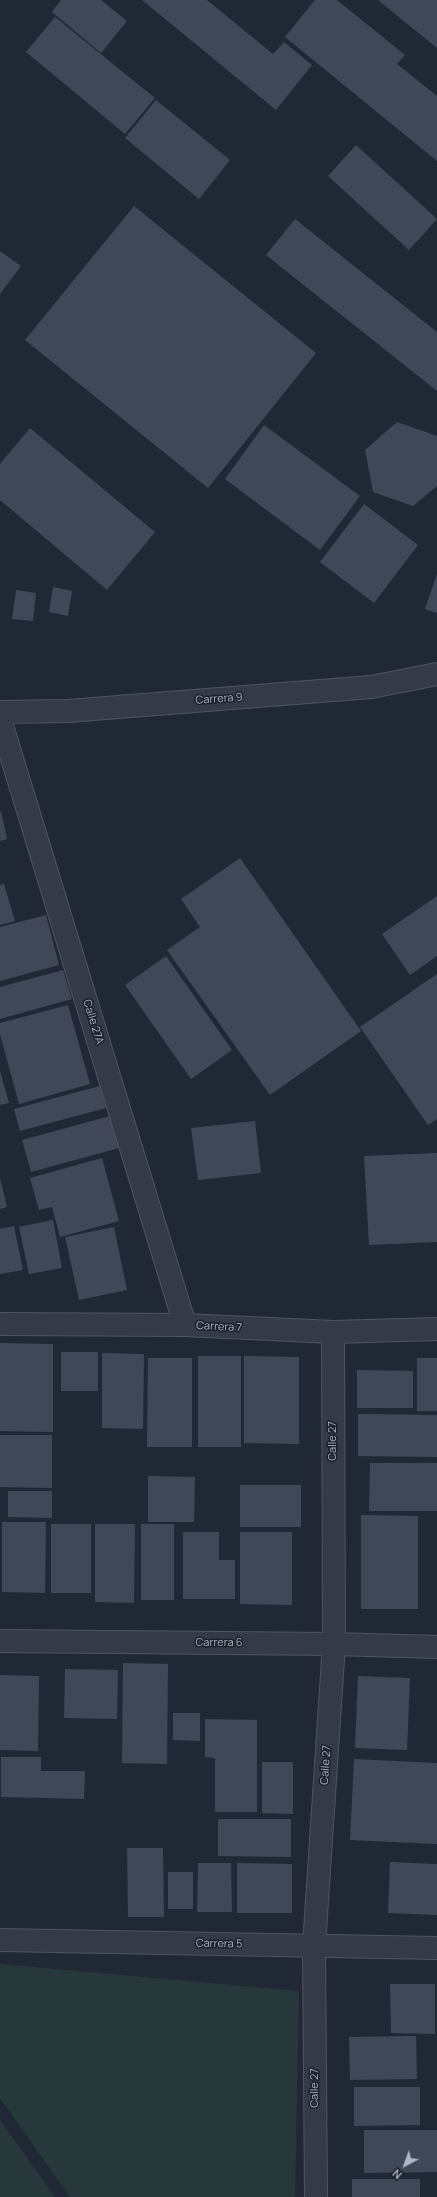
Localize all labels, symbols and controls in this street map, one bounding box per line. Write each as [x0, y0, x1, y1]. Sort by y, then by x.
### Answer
street label: Carrera 9 [195, 691, 243, 707]
street label: Calle 27A [80, 998, 106, 1046]
street label: Carrera 7 [196, 1319, 242, 1335]
street label: Calle 27 [326, 1421, 340, 1461]
street label: Carrera 6 [195, 1636, 243, 1650]
street label: Calle 27 [318, 1745, 334, 1785]
street label: Carrera 5 [196, 1937, 242, 1951]
street label: Calle 27 [308, 2068, 322, 2108]
north arrow [385, 2145, 425, 2185]
text: N [389, 2166, 405, 2183]

